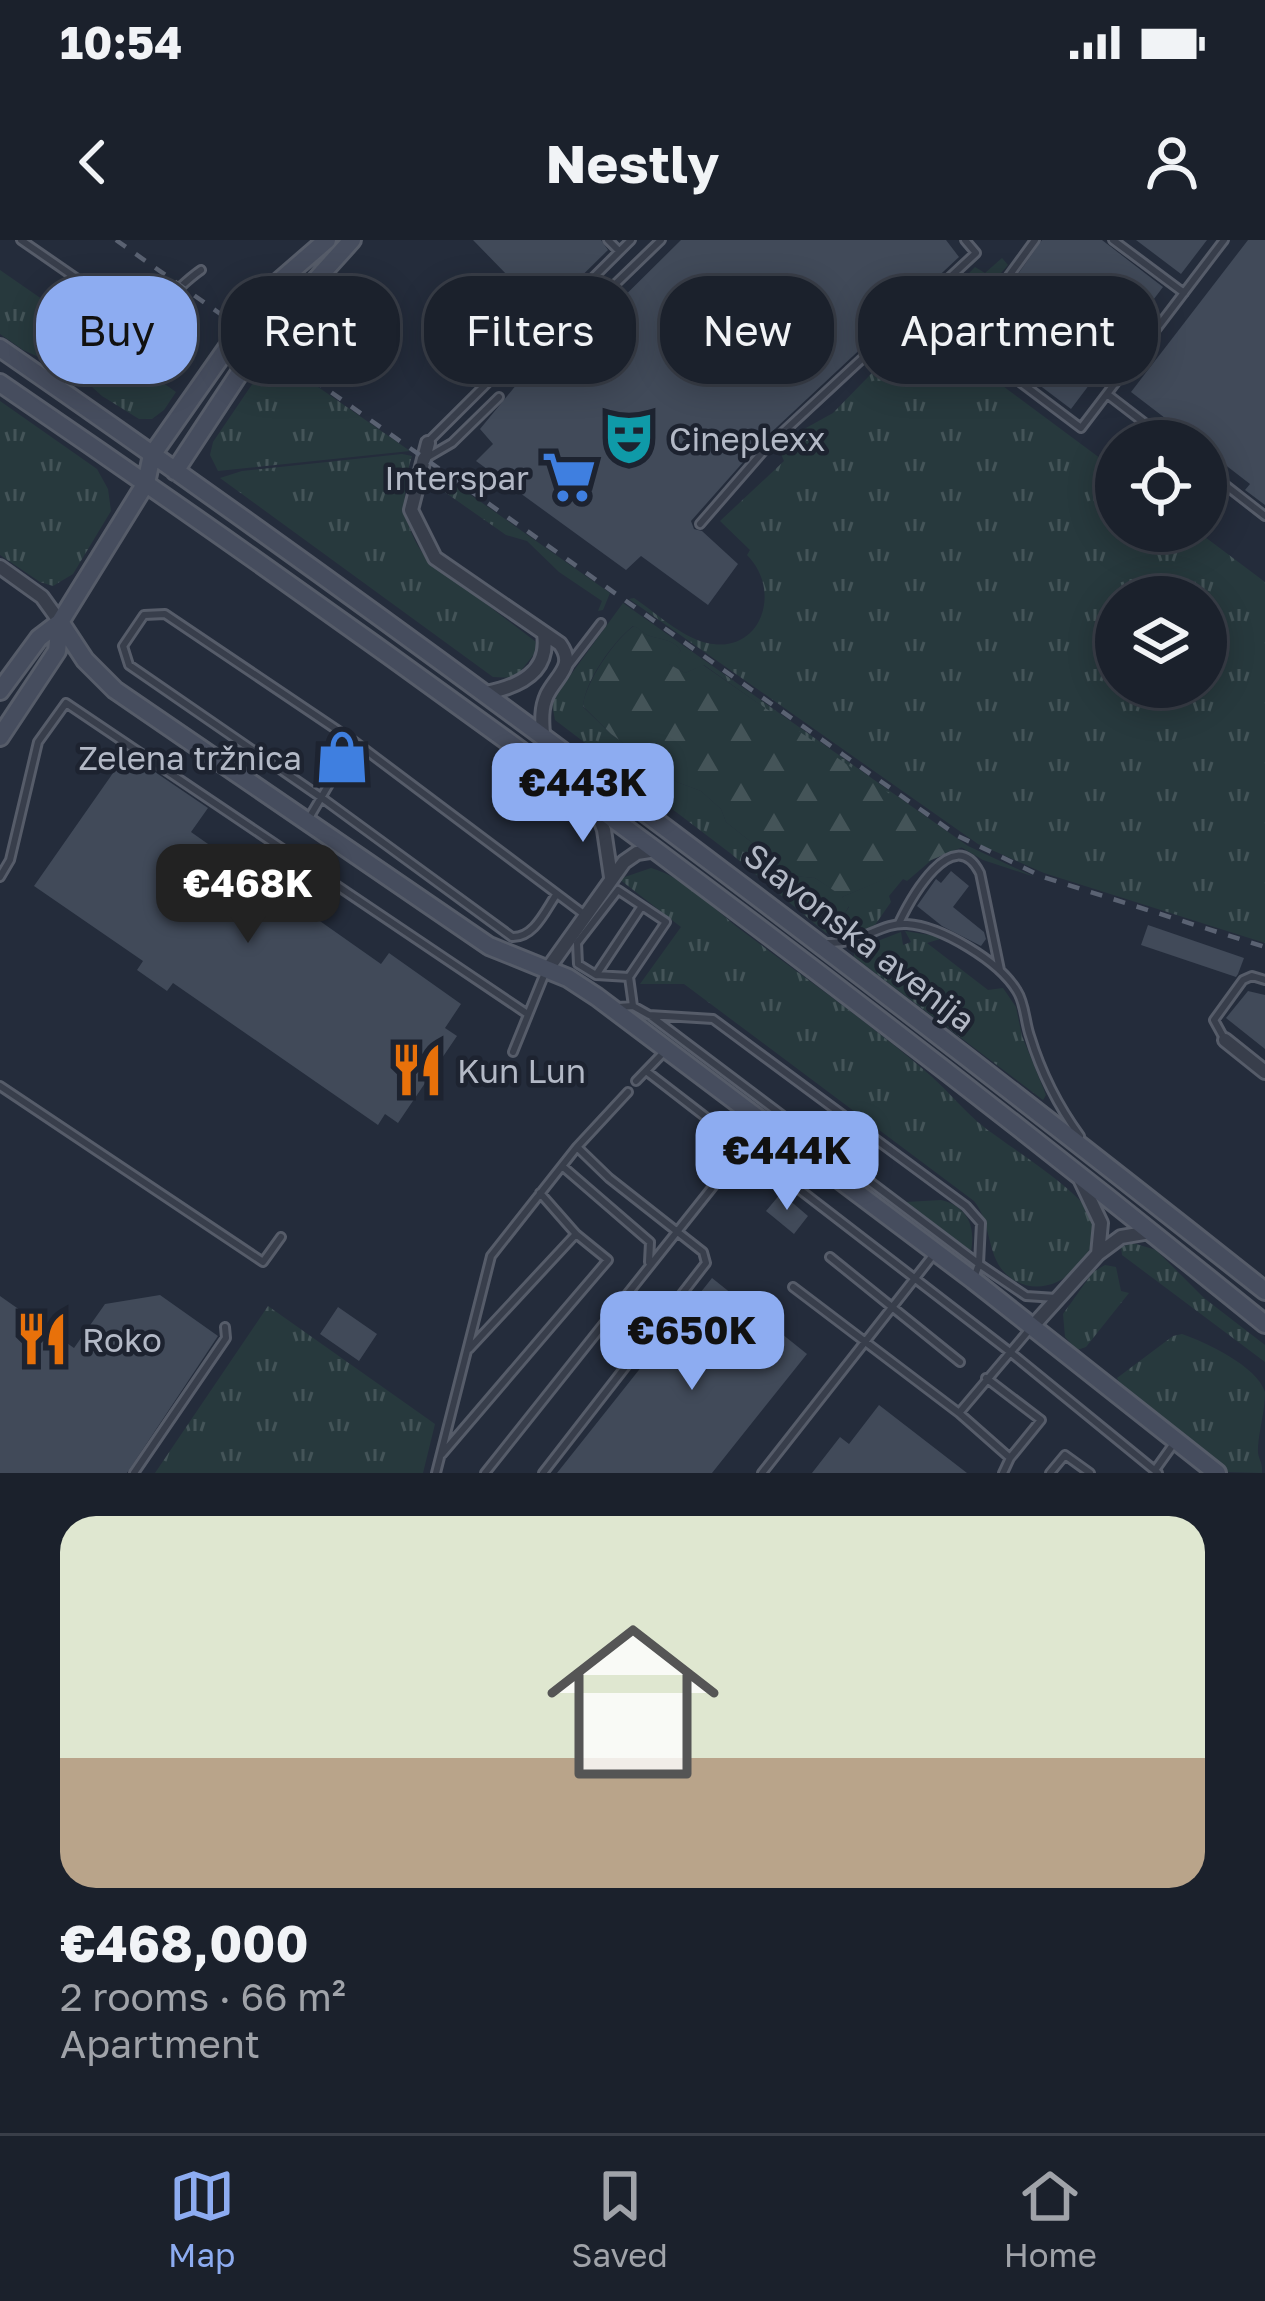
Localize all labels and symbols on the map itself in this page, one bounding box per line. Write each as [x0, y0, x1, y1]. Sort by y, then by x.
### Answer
theatre icon: Cineplexx [600, 409, 658, 467]
place label: Cineplexx [669, 419, 825, 458]
supermarket icon: Interspar [540, 448, 598, 506]
place label: Interspar [384, 458, 529, 497]
shop icon: Zelena tržnica [313, 728, 371, 786]
place label: Zelena tržnica [78, 738, 302, 777]
pin: €443K [499, 743, 667, 845]
street label: Slavonska avenija [737, 835, 983, 1039]
pin: €468K [164, 844, 332, 946]
restaurant icon: Kun Lun [388, 1041, 446, 1099]
place label: Kun Lun [457, 1051, 586, 1090]
pin: €444K [703, 1111, 871, 1213]
pin: €650K [608, 1291, 776, 1393]
restaurant icon: Roko [13, 1310, 71, 1368]
place label: Roko [82, 1320, 162, 1359]

